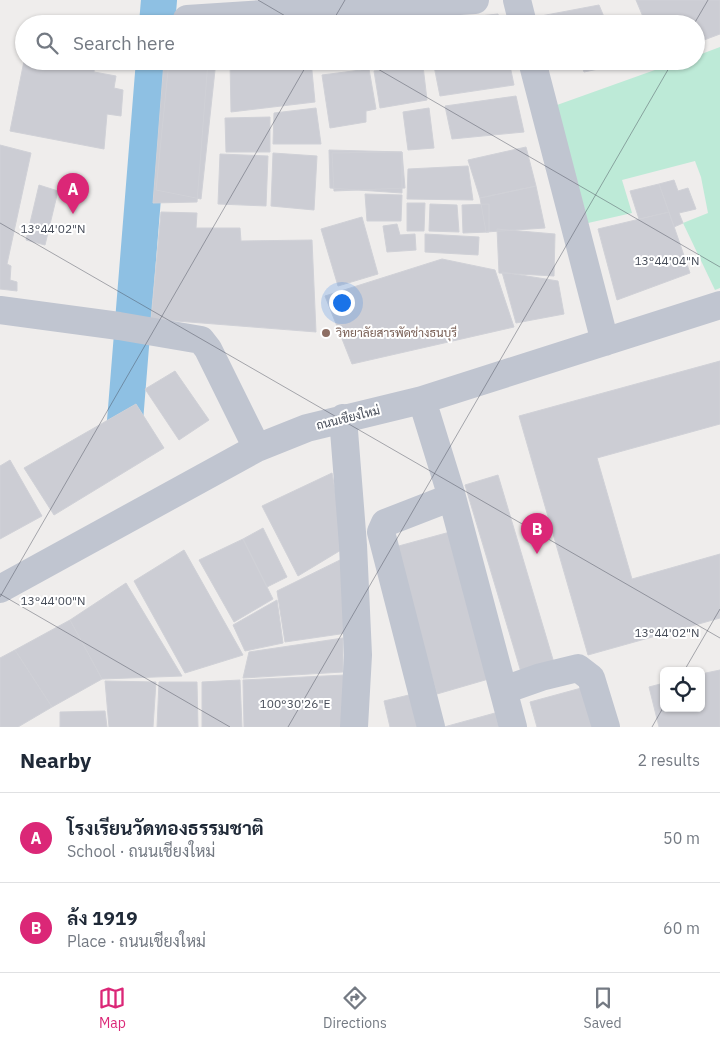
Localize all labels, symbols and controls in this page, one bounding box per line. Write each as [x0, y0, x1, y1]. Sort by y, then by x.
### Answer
search box [15, 15, 705, 70]
icon: search [33, 29, 61, 57]
text: Search here [73, 31, 175, 55]
pin: A [57, 173, 89, 214]
text: 13°44'02"N [20, 221, 86, 236]
text: 13°44'04"N [634, 253, 700, 268]
your location [329, 290, 355, 316]
place label: วิทยาลัยสารพัดช่างธนบุรี [335, 325, 457, 342]
marker: วิทยาลัยสารพัดช่างธนบุรี [320, 327, 332, 339]
street label: ถนนเชียงใหม่ [314, 402, 381, 433]
pin: B [521, 513, 553, 554]
text: 13°44'00"N [20, 593, 86, 608]
text: 13°44'02"N [634, 625, 700, 640]
map controls [660, 667, 705, 712]
button: locate [660, 667, 705, 712]
text: 100°30'26"E [260, 696, 330, 711]
text: Nearby [20, 746, 91, 774]
text: 2 results [637, 750, 700, 770]
text: โรงเรียนวัดทองธรรมชาติ [67, 816, 264, 840]
text: A [31, 828, 41, 848]
text: 50 m [663, 828, 700, 848]
text: School · ถนนเชียงใหม่ [67, 841, 215, 861]
text: ล้ง 1919 [67, 906, 138, 930]
text: B [31, 918, 41, 938]
text: 60 m [663, 918, 700, 938]
text: Place · ถนนเชียงใหม่ [67, 931, 206, 951]
tab: Map [98, 984, 126, 1032]
tab: Directions [323, 984, 387, 1032]
tab: Saved [584, 984, 622, 1032]

